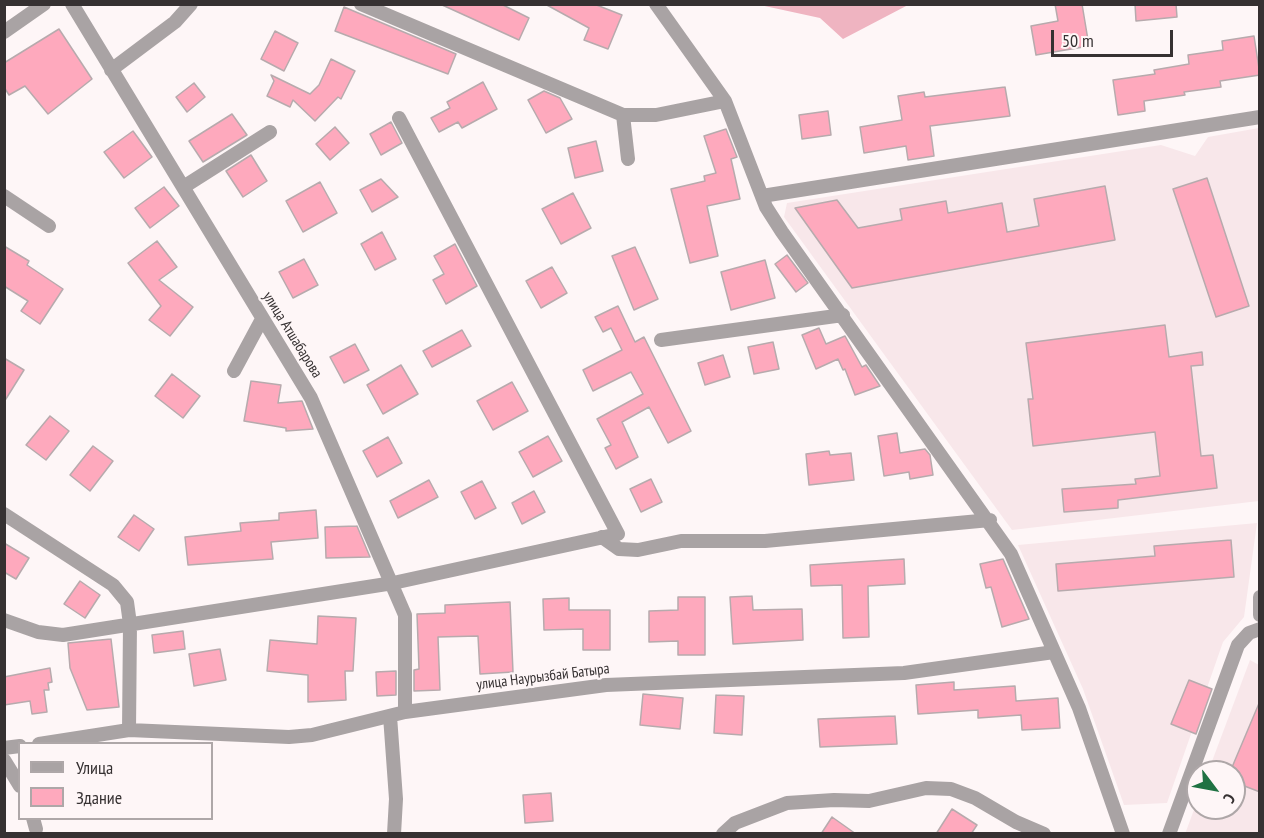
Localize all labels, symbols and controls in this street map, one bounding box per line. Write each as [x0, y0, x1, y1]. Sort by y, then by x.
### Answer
scale bar [1054, 18, 1176, 56]
text: 50 m [1062, 29, 1094, 52]
street label: улица Атшабарова [258, 289, 326, 381]
street label: улица Наурызбай Батыра [476, 660, 610, 694]
legend [18, 742, 213, 820]
text: Улица [76, 756, 113, 779]
north arrow [1186, 760, 1246, 820]
text: Здание [76, 786, 122, 809]
text: С [1219, 790, 1240, 807]

